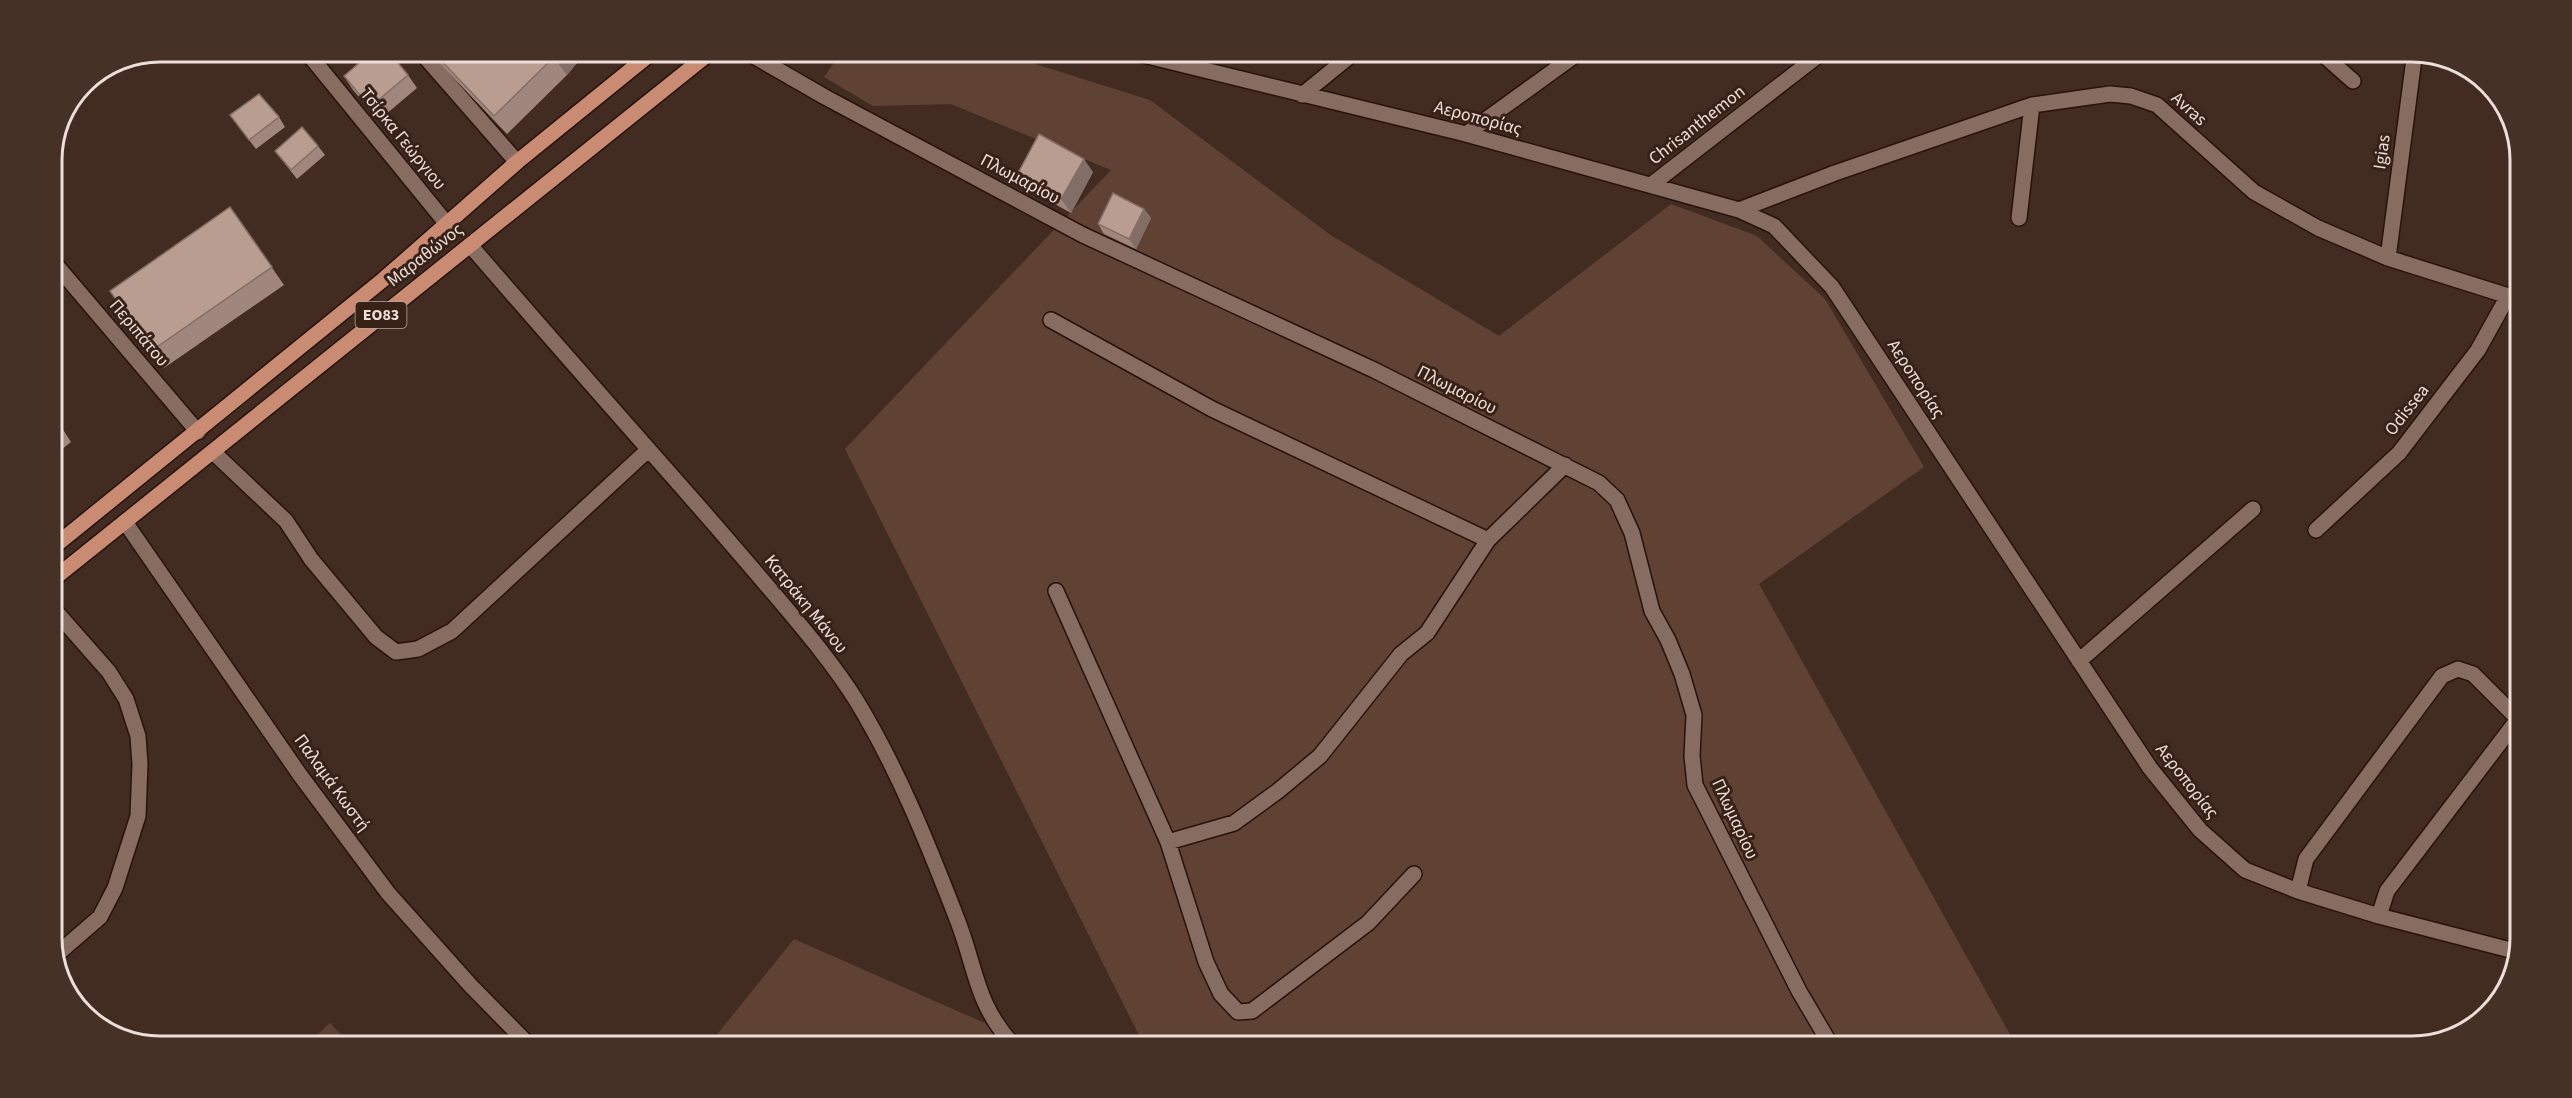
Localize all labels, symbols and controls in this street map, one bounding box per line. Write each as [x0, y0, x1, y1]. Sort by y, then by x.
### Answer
street label: Chrisanthemon [1643, 79, 1751, 171]
street label: Τσίρκα Γεώργιου [354, 83, 452, 195]
street label: Avras [2166, 86, 2212, 132]
street label: Αεροπορίας [1432, 94, 1525, 142]
street label: Igias [2367, 133, 2397, 171]
street label: Πλωμαρίου [976, 148, 1064, 210]
street label: Μαραθώνος [382, 217, 469, 293]
street label: Περιπάτου [103, 294, 175, 372]
road number: ΕΟ83 [356, 302, 406, 328]
street label: Αεροπορίας [1881, 335, 1951, 424]
street label: Πλωμαρίου [1413, 359, 1501, 421]
street label: Odissea [2379, 379, 2435, 441]
street label: Κατράκη Μάνου [758, 549, 854, 659]
street label: Παλαμά Κωστή [288, 729, 376, 837]
street label: Αεροπορίας [2150, 738, 2225, 824]
street label: Πλωμαρίου [1705, 775, 1765, 863]

